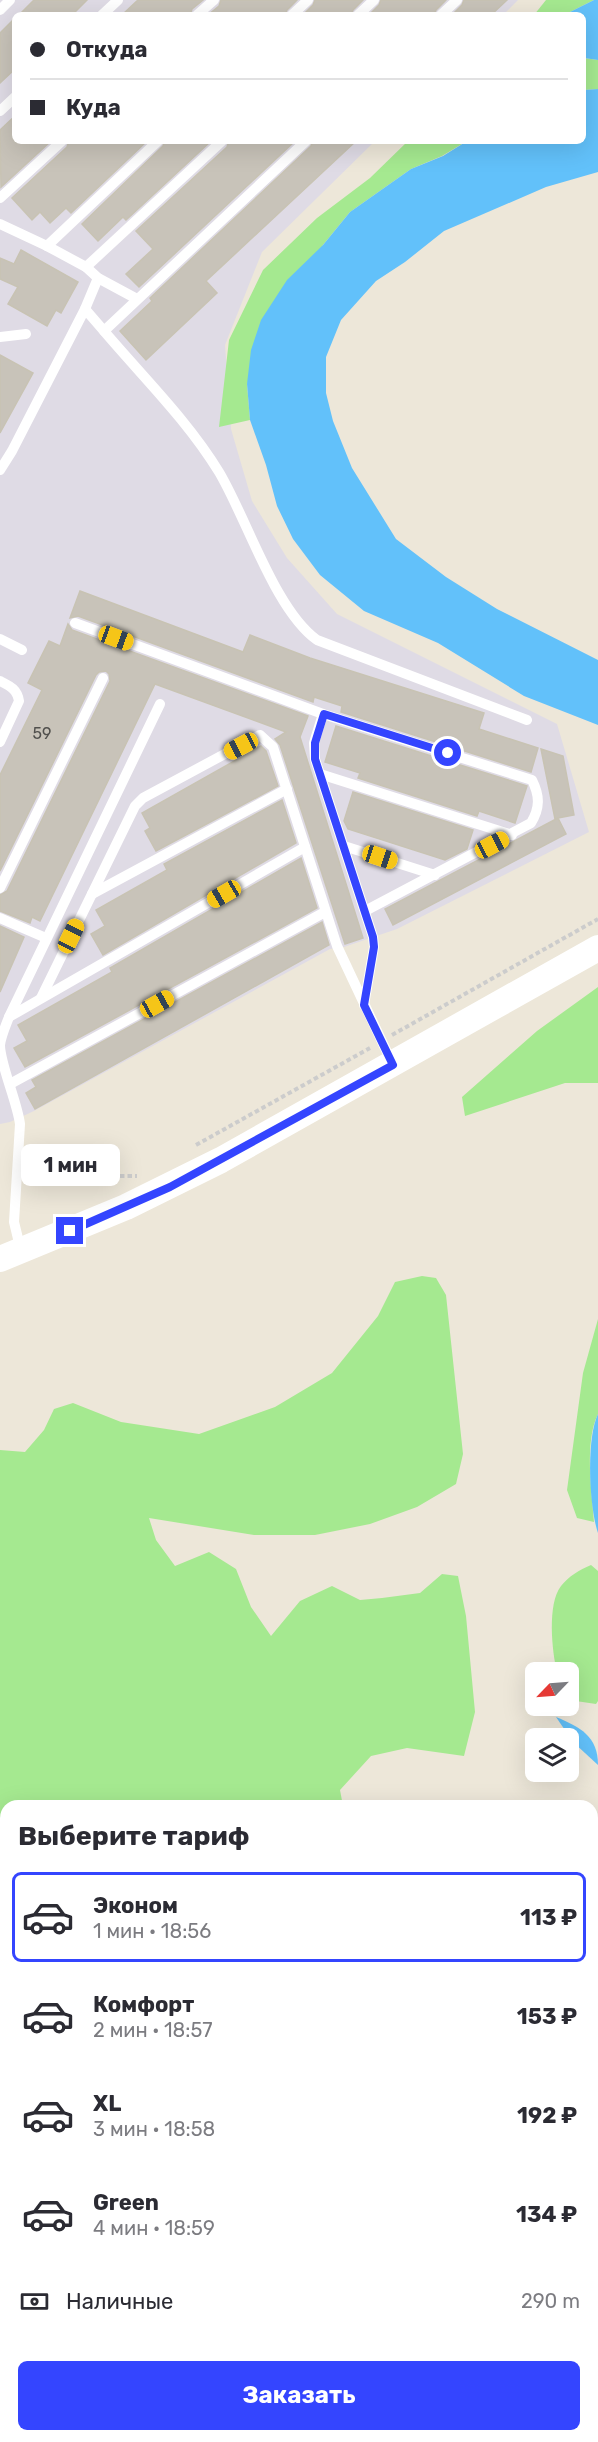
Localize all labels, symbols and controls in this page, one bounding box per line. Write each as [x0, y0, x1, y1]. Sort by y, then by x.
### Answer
text: Откуда [66, 36, 148, 63]
text: Куда [66, 94, 121, 121]
car [96, 623, 136, 653]
house number: 59 [33, 724, 52, 743]
car [221, 730, 261, 762]
route start [434, 739, 461, 766]
car [472, 829, 512, 861]
car [360, 843, 400, 871]
car [204, 877, 244, 911]
car [55, 916, 87, 956]
car [137, 987, 177, 1021]
callout: 1 мин [20, 1144, 119, 1186]
text: 1 мин [43, 1153, 98, 1177]
route end [56, 1217, 83, 1244]
north arrow [525, 1662, 579, 1716]
map controls [525, 1662, 579, 1782]
button: layers [525, 1728, 579, 1782]
text: Выберите тариф [18, 1820, 249, 1852]
icon: car [21, 1890, 75, 1944]
text: Эконом [93, 1892, 178, 1919]
text: 113 ₽ [520, 1904, 577, 1931]
text: 1 мин · 18:56 [93, 1919, 211, 1943]
icon: car [21, 1989, 75, 2043]
text: Комфорт [93, 1991, 194, 2018]
text: 153 ₽ [517, 2003, 577, 2030]
text: 2 мин · 18:57 [93, 2018, 213, 2042]
icon: car [21, 2088, 75, 2142]
text: XL [93, 2090, 121, 2117]
text: 192 ₽ [517, 2102, 577, 2129]
text: 3 мин · 18:58 [93, 2117, 215, 2141]
icon: car [21, 2187, 75, 2241]
text: Green [93, 2189, 159, 2216]
text: 134 ₽ [516, 2201, 577, 2228]
text: 4 мин · 18:59 [93, 2216, 215, 2240]
icon: cash [18, 2285, 51, 2318]
text: Наличные [66, 2288, 173, 2315]
text: 290 m [521, 2289, 580, 2313]
button: Заказать [18, 2361, 580, 2430]

